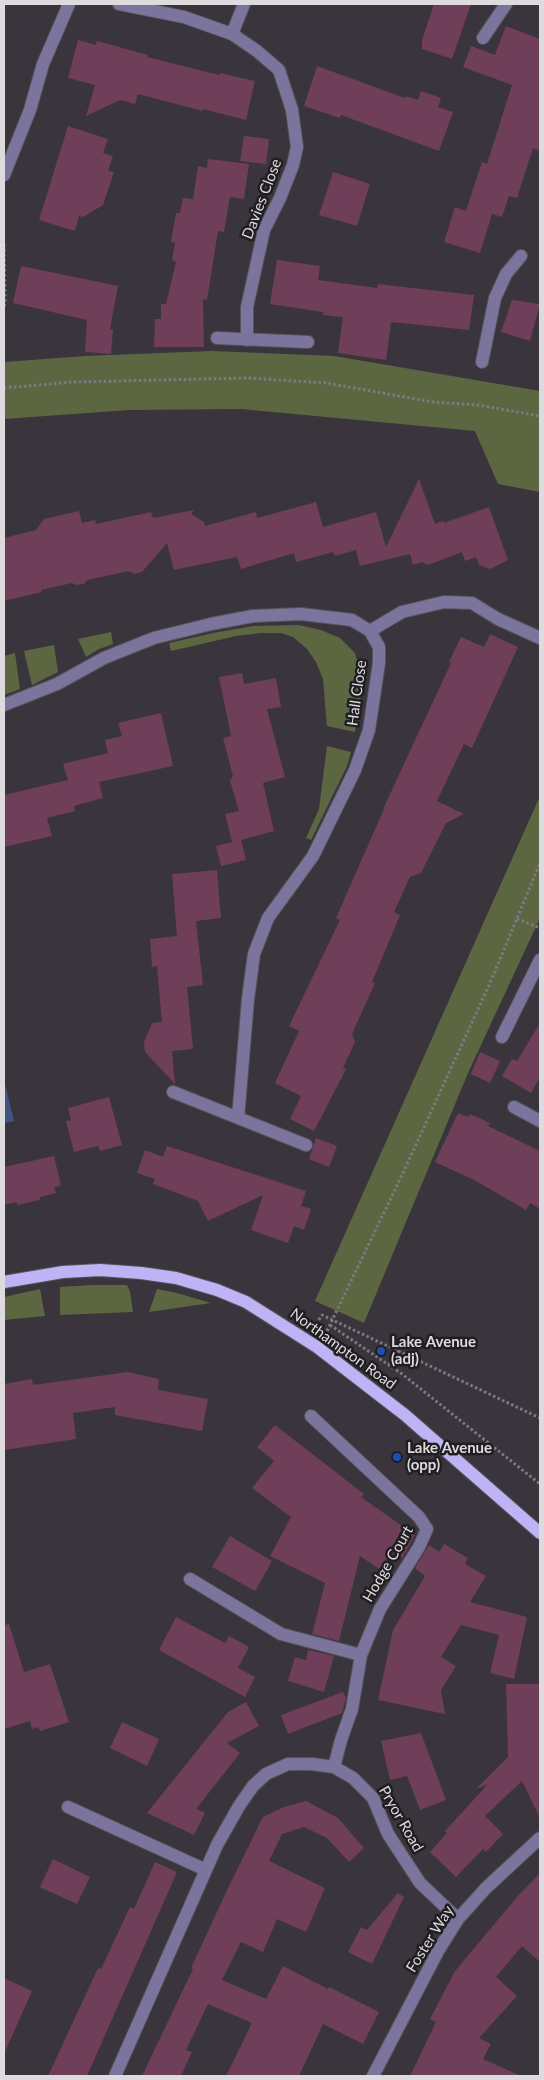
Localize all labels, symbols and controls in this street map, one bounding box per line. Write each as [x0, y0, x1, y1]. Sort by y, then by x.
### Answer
street label: Davies Close [238, 156, 286, 242]
street label: Hall Close [343, 659, 371, 727]
street label: Northampton Road [287, 1305, 399, 1393]
place label: Lake Avenue (adj) [391, 1333, 476, 1368]
marker: Lake Avenue (adj) [375, 1345, 387, 1357]
place label: Lake Avenue (opp) [407, 1439, 492, 1474]
marker: Lake Avenue (opp) [391, 1451, 403, 1463]
street label: Hodge Court [359, 1523, 417, 1605]
street label: Pryor Road [375, 1783, 427, 1855]
street label: Foster Way [402, 1902, 458, 1976]

